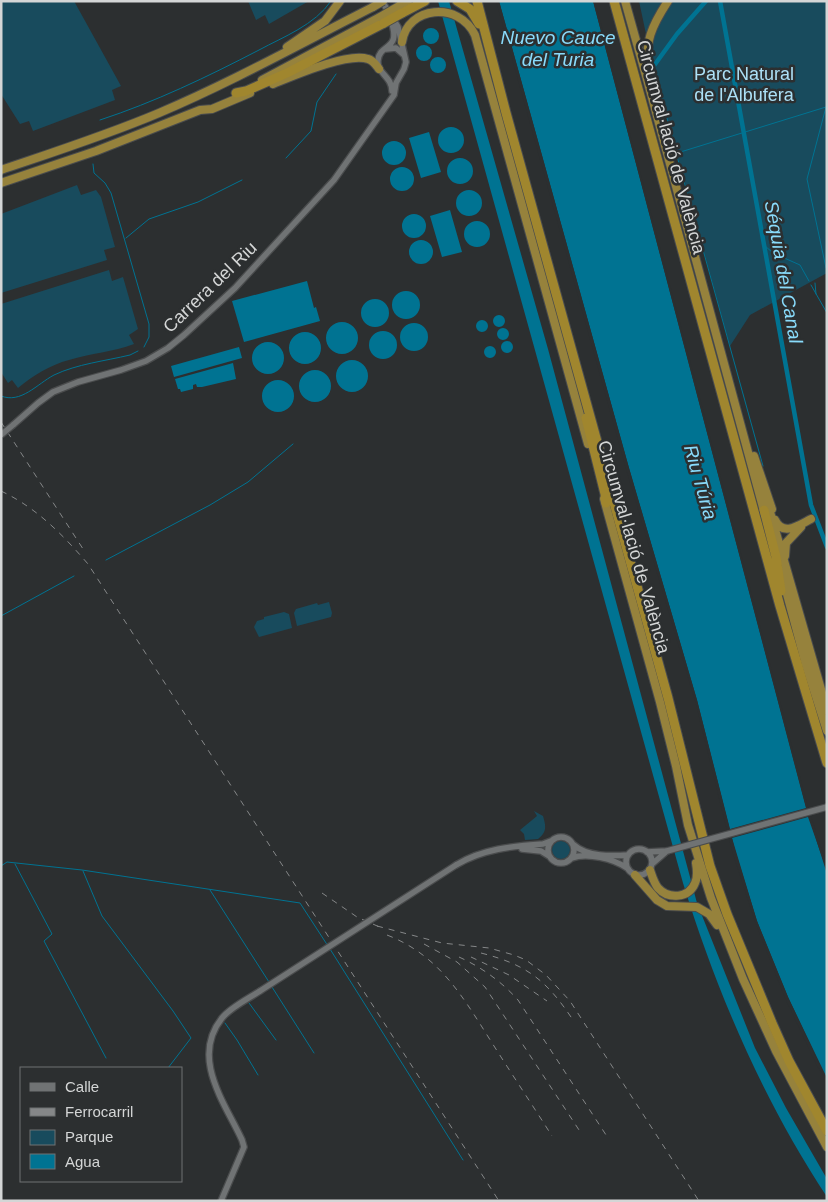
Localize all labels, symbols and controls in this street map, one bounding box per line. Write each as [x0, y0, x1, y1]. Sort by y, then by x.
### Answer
water label: Nuevo Cauce del Turia [500, 27, 616, 70]
street label: Circumval·lació de València [633, 38, 709, 257]
park label: Parc Natural de l'Albufera [694, 64, 795, 105]
water label: Séquia del Canal [761, 199, 807, 346]
street label: Carrera del Riu [159, 237, 261, 337]
street label: Circumval·lació de València [594, 438, 674, 657]
water label: Riu Túria [680, 442, 721, 522]
legend [20, 1067, 182, 1182]
text: Calle [65, 1078, 99, 1095]
text: Ferrocarril [65, 1103, 133, 1120]
text: Parque [65, 1128, 113, 1145]
text: Agua [65, 1153, 101, 1170]

